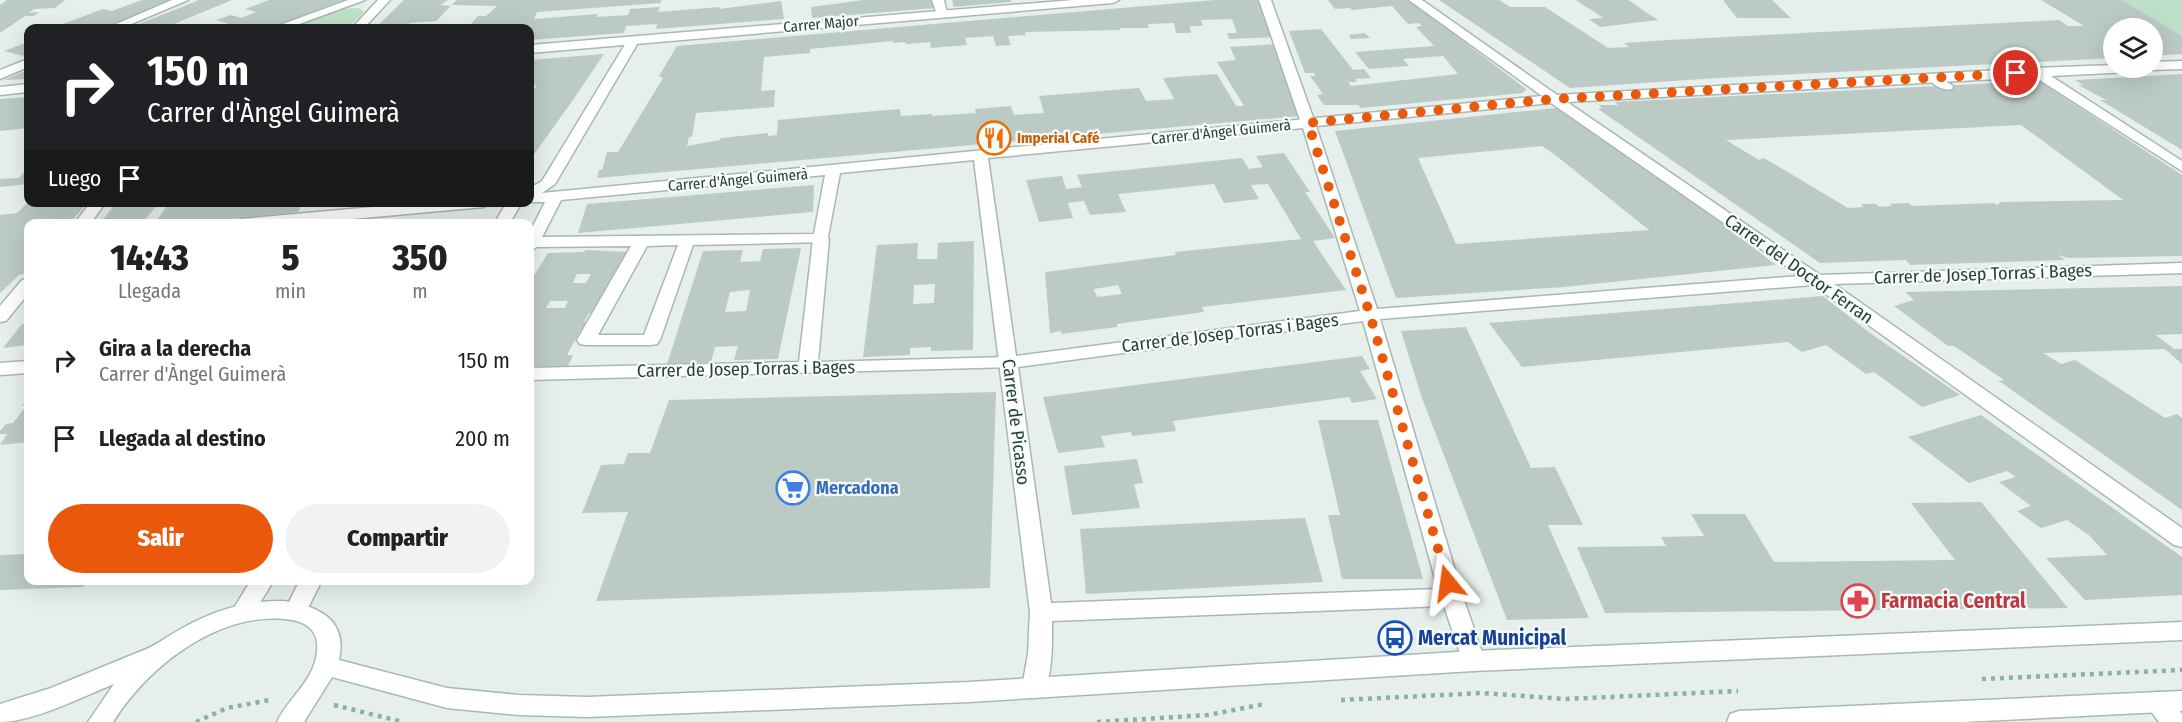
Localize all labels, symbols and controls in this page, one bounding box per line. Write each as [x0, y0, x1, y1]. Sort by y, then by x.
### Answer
street label: Carrer Major [782, 12, 860, 36]
map controls [2103, 18, 2163, 78]
button: layers [2103, 18, 2163, 78]
text: 150 m [147, 46, 249, 96]
pin [1990, 47, 2041, 98]
icon: right [48, 48, 126, 126]
icon: arrive [1999, 56, 2032, 89]
text: Carrer d'Àngel Guimerà [147, 97, 400, 129]
street label: Carrer d'Àngel Guimerà [1150, 116, 1292, 148]
restaurant icon: Imperial Café [976, 120, 1012, 156]
place label: Imperial Café [1017, 129, 1100, 147]
icon: arrive [113, 162, 146, 195]
text: Luego [48, 165, 101, 192]
street label: Carrer d'Àngel Guimerà [667, 165, 809, 195]
street label: Carrer del Doctor Ferran [1720, 209, 1878, 329]
text: 14:43 [110, 236, 189, 280]
text: 5 [282, 236, 300, 280]
text: 350 [392, 236, 448, 280]
street label: Carrer de Josep Torras i Bages [1874, 259, 2093, 289]
text: Llegada [118, 279, 181, 303]
text: min [275, 279, 306, 303]
text: m [412, 279, 428, 303]
street label: Carrer de Josep Torras i Bages [1120, 309, 1340, 357]
text: Gira a la derecha [99, 335, 251, 362]
icon: right [48, 344, 81, 377]
text: 150 m [458, 347, 510, 374]
street label: Carrer de Josep Torras i Bages [637, 356, 856, 382]
street label: Carrer de Picasso [997, 358, 1035, 486]
text: Carrer d'Àngel Guimerà [99, 362, 286, 386]
icon: arrive [48, 422, 81, 455]
text: Llegada al destino [99, 425, 266, 452]
text: 200 m [455, 425, 510, 452]
supermarket icon: Mercadona [775, 470, 811, 506]
place label: Mercadona [816, 477, 899, 499]
button: Salir [48, 504, 273, 573]
button: Compartir [285, 504, 510, 573]
position arrow [1416, 551, 1480, 615]
pharmacy icon: Farmacia Central [1840, 583, 1876, 619]
place label: Farmacia Central [1881, 588, 2026, 614]
bus stop icon: Mercat Municipal [1377, 620, 1413, 656]
place label: Mercat Municipal [1418, 625, 1567, 651]

